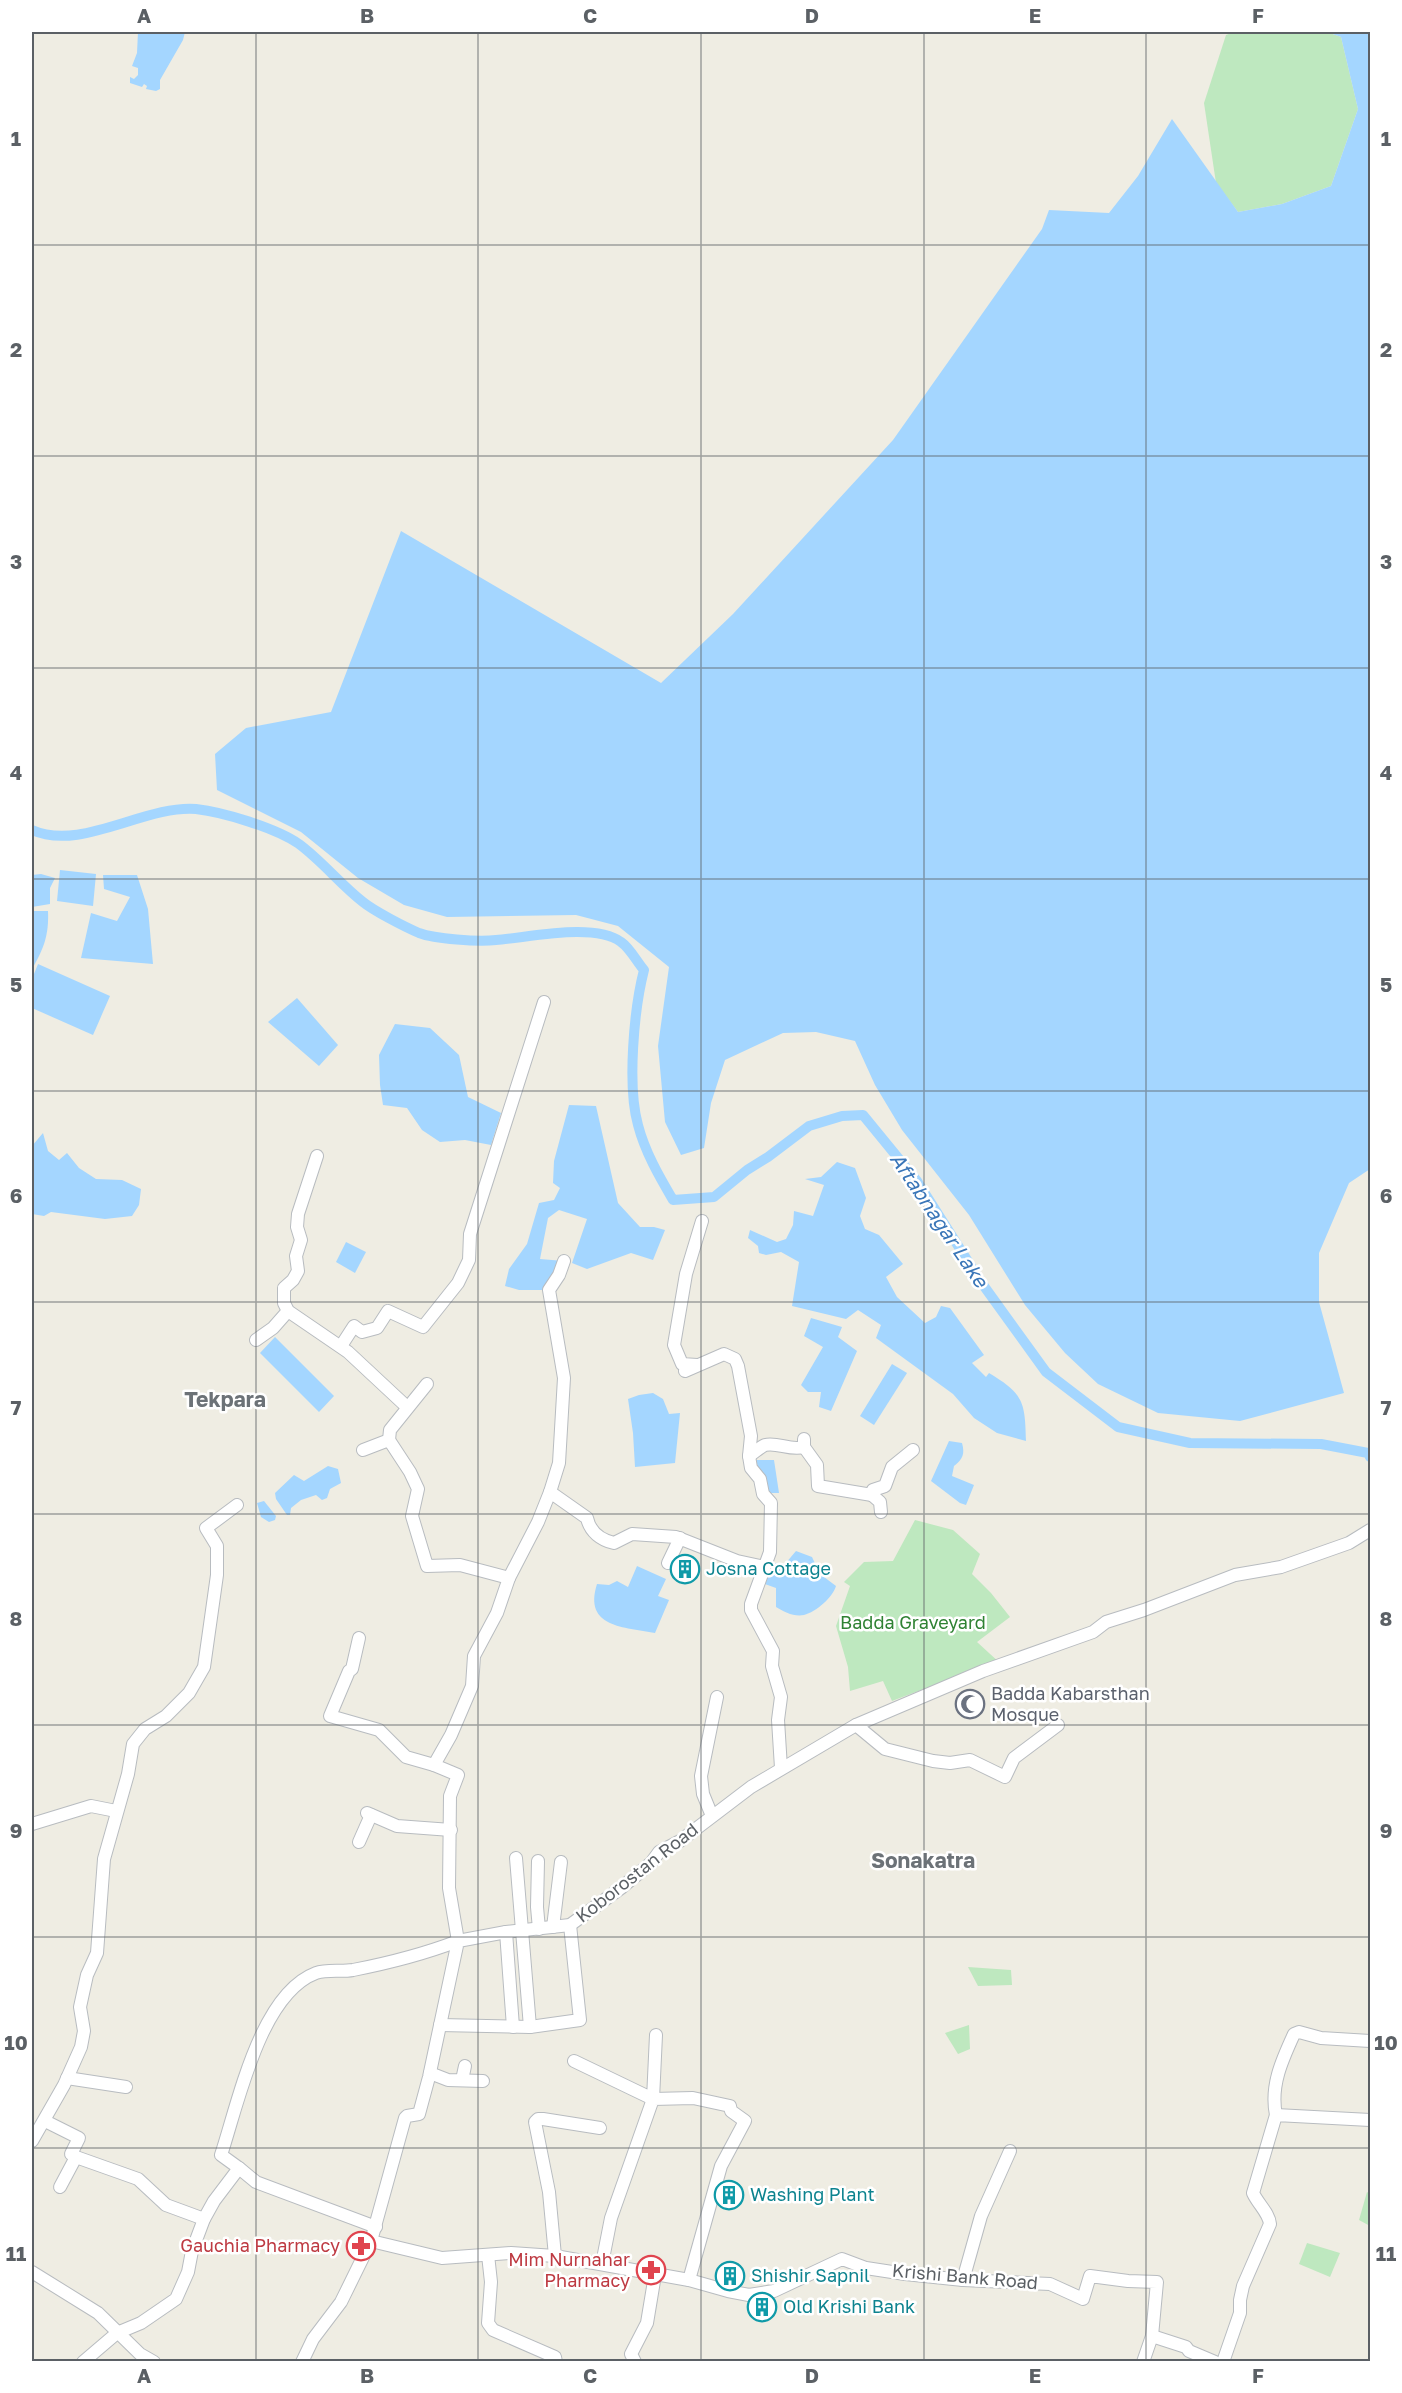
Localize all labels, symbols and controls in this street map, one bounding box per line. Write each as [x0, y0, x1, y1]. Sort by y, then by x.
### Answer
text: A [137, 3, 151, 27]
text: B [360, 3, 374, 27]
text: C [583, 3, 597, 27]
text: D [805, 3, 819, 27]
text: E [1029, 3, 1041, 27]
text: F [1252, 3, 1264, 27]
text: 1 [11, 126, 21, 150]
text: 1 [1381, 126, 1391, 150]
text: 2 [10, 337, 22, 361]
text: 2 [1380, 337, 1392, 361]
text: 3 [10, 549, 22, 573]
text: 3 [1380, 549, 1392, 573]
text: 4 [10, 760, 22, 784]
text: 4 [1380, 760, 1392, 784]
text: 5 [10, 972, 22, 996]
text: 5 [1380, 972, 1392, 996]
water label: Aftabnagar Lake [885, 1147, 995, 1293]
text: 6 [10, 1183, 22, 1207]
text: 6 [1380, 1183, 1392, 1207]
district label: Tekpara [184, 1386, 266, 1412]
text: 7 [11, 1395, 22, 1419]
text: 7 [1381, 1395, 1392, 1419]
building icon: Josna Cottage [669, 1553, 701, 1585]
place label: Josna Cottage [706, 1557, 831, 1579]
text: 8 [10, 1606, 22, 1630]
text: 8 [1380, 1606, 1392, 1630]
park label: Badda Graveyard [840, 1611, 986, 1633]
place label: Badda Kabarsthan Mosque [991, 1682, 1150, 1725]
mosque icon: Badda Kabarsthan Mosque [954, 1688, 986, 1720]
text: 9 [10, 1818, 22, 1842]
street label: Koborostan Road [571, 1818, 702, 1927]
text: 9 [1380, 1818, 1392, 1842]
district label: Sonakatra [871, 1847, 975, 1873]
text: 10 [4, 2030, 28, 2054]
text: 10 [1374, 2030, 1398, 2054]
building icon: Washing Plant [713, 2179, 745, 2211]
place label: Washing Plant [750, 2183, 875, 2205]
pharmacy icon: Gauchia Pharmacy [345, 2230, 377, 2262]
place label: Gauchia Pharmacy [180, 2234, 340, 2256]
text: 11 [6, 2241, 26, 2265]
text: 11 [1376, 2241, 1396, 2265]
place label: Mim Nurnahar Pharmacy [508, 2248, 630, 2291]
pharmacy icon: Mim Nurnahar Pharmacy [635, 2254, 667, 2286]
street label: Krishi Bank Road [891, 2259, 1039, 2293]
building icon: Shishir Sapnil [714, 2260, 746, 2292]
place label: Shishir Sapnil [751, 2264, 870, 2286]
building icon: Old Krishi Bank [746, 2291, 778, 2323]
place label: Old Krishi Bank [783, 2295, 915, 2317]
text: A [137, 2363, 151, 2387]
text: B [360, 2363, 374, 2387]
text: C [583, 2363, 597, 2387]
text: D [805, 2363, 819, 2387]
text: E [1029, 2363, 1041, 2387]
text: F [1252, 2363, 1264, 2387]

